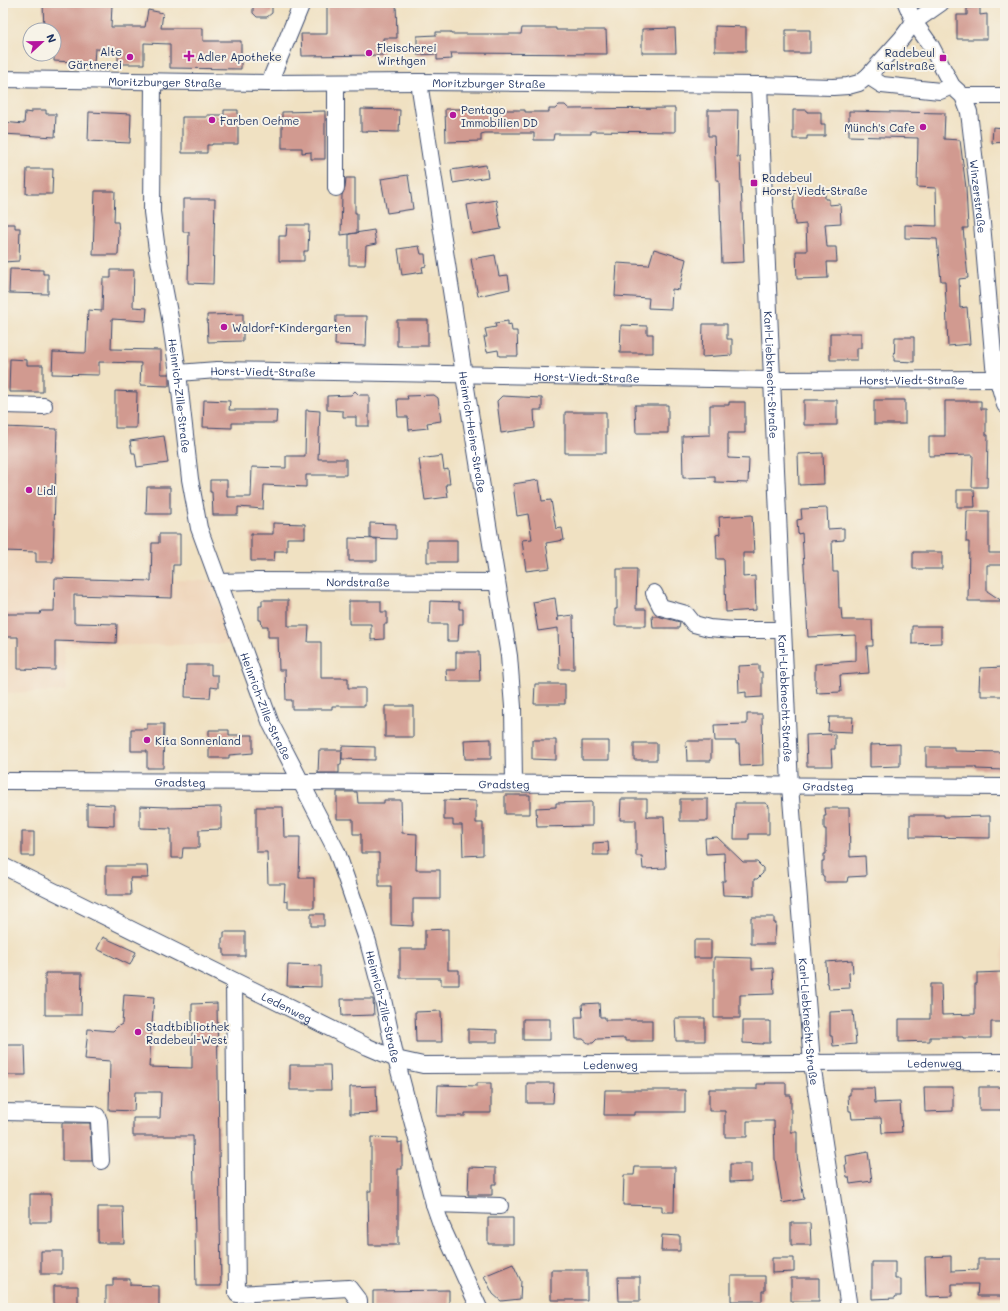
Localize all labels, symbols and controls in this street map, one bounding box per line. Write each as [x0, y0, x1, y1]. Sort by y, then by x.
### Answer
north arrow [22, 22, 62, 62]
text: N [43, 31, 60, 45]
place label: Fleischerei Wirthgen [377, 40, 437, 68]
place label: Alte Gärtnerei [68, 44, 122, 72]
place label: Radebeul Karlstraße [877, 45, 935, 73]
marker: Fleischerei Wirthgen [364, 48, 374, 58]
place label: Adler Apotheke [197, 49, 282, 64]
marker: Adler Apotheke [184, 51, 194, 61]
marker: Alte Gärtnerei [125, 52, 135, 62]
marker: Radebeul Karlstraße [938, 53, 948, 63]
street label: Moritzburger Straße [108, 73, 222, 90]
street label: Moritzburger Straße [432, 75, 546, 91]
place label: Pentago Immobilien DD [461, 102, 538, 130]
marker: Pentago Immobilien DD [448, 110, 458, 120]
place label: Farben Oehme [220, 113, 299, 128]
marker: Farben Oehme [207, 115, 217, 125]
place label: Münch's Cafe [844, 120, 915, 135]
marker: Münch's Cafe [918, 122, 928, 132]
street label: Winzerstraße [967, 159, 990, 234]
place label: Radebeul Horst-Viedt-Straße [762, 170, 868, 198]
marker: Radebeul Horst-Viedt-Straße [749, 178, 759, 188]
street label: Karl-Liebknecht-Straße [761, 311, 782, 439]
place label: Waldorf-Kindergarten [232, 320, 351, 335]
marker: Waldorf-Kindergarten [219, 322, 229, 332]
street label: Heinrich-Zille-Straße [166, 337, 195, 454]
street label: Horst-Viedt-Straße [209, 362, 316, 379]
street label: Horst-Viedt-Straße [534, 368, 640, 385]
street label: Heinrich-Heine-Straße [456, 370, 490, 494]
street label: Horst-Viedt-Straße [859, 372, 965, 387]
place label: Lidl [37, 483, 56, 498]
marker: Lidl [24, 485, 34, 495]
street label: Nordstraße [326, 574, 390, 589]
street label: Karl-Liebknecht-Straße [776, 634, 796, 763]
street label: Heinrich-Zille-Straße [238, 650, 296, 762]
place label: Kita Sonnenland [155, 733, 241, 748]
marker: Kita Sonnenland [142, 735, 152, 745]
street label: Gradsteg [155, 774, 205, 789]
street label: Gradsteg [478, 776, 530, 791]
street label: Gradsteg [802, 778, 854, 793]
street label: Heinrich-Zille-Straße [363, 948, 404, 1065]
street label: Karl-Liebknecht-Straße [796, 957, 823, 1086]
street label: Ledenweg [259, 988, 315, 1026]
place label: Stadtbibliothek Radebeul-West [146, 1019, 230, 1047]
marker: Stadtbibliothek Radebeul-West [133, 1027, 143, 1037]
street label: Ledenweg [907, 1055, 962, 1070]
street label: Ledenweg [583, 1056, 638, 1072]

